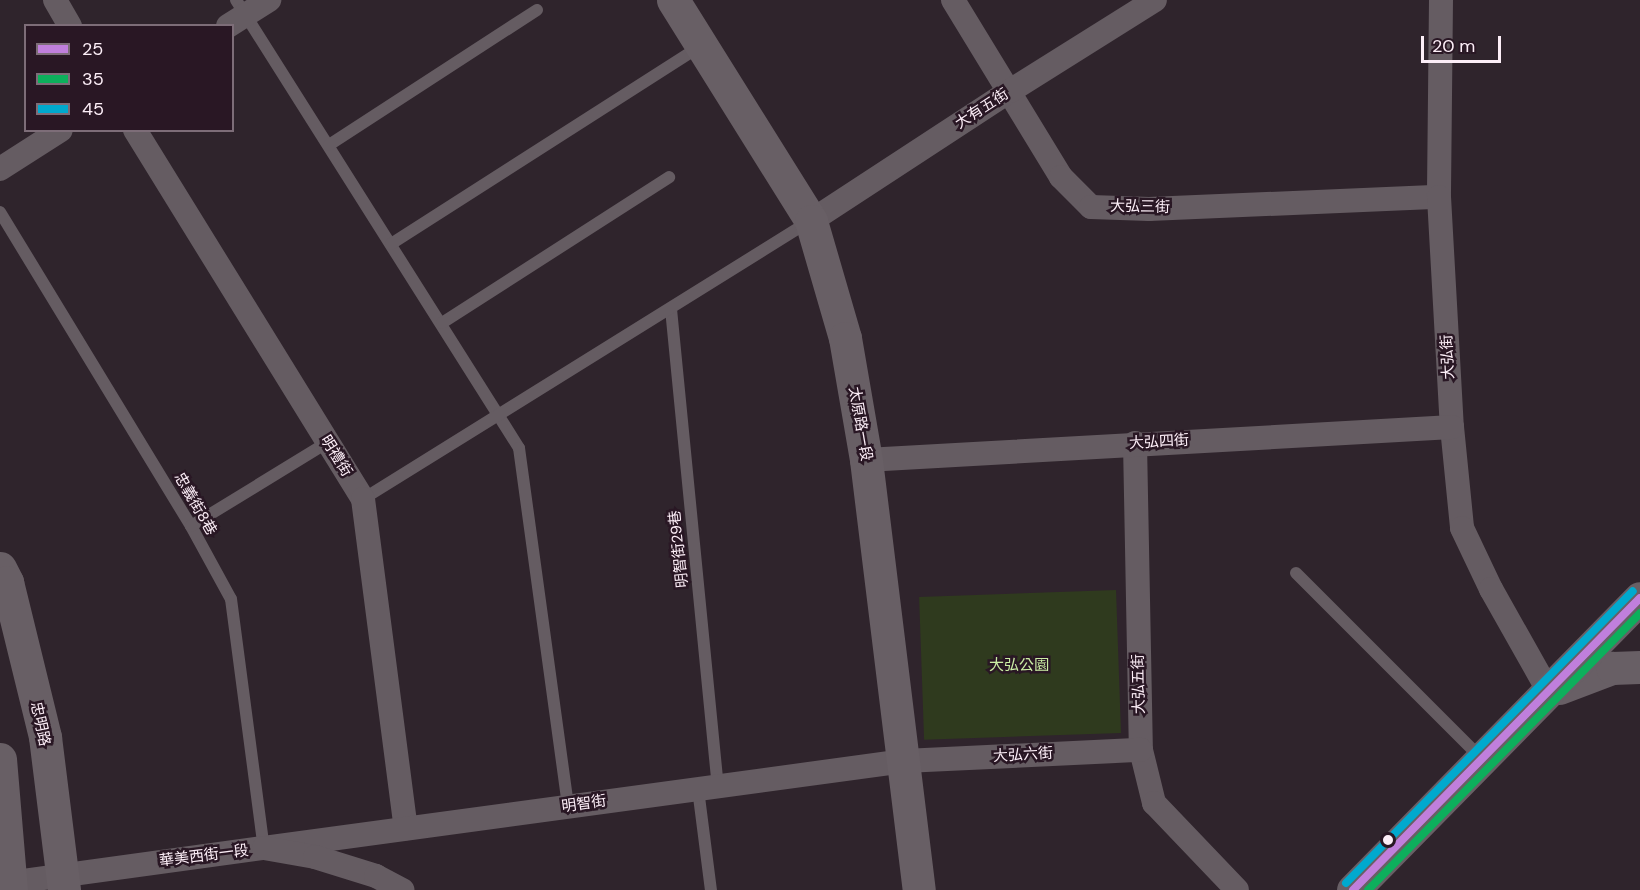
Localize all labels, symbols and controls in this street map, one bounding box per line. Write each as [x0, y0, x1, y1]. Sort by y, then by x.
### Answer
legend [24, 24, 234, 132]
scale bar [1424, 24, 1504, 62]
text: 20 m [1432, 34, 1475, 58]
text: 25 [82, 37, 103, 61]
text: 35 [82, 67, 104, 91]
street label: 大有五街 [952, 85, 1012, 133]
text: 45 [82, 97, 104, 121]
street label: 大弘三街 [1110, 197, 1170, 217]
street label: 大弘街 [1438, 334, 1458, 380]
street label: 太原路一段 [845, 386, 875, 462]
street label: 大弘四街 [1129, 431, 1189, 453]
street label: 明禮街 [316, 432, 356, 480]
street label: 忠義街8巷 [170, 470, 220, 538]
street label: 明智街29巷 [666, 509, 692, 589]
street label: 大弘五街 [1129, 654, 1149, 714]
park label: 大弘公園 [989, 657, 1049, 675]
street label: 忠明路 [27, 700, 53, 748]
street label: 大弘六街 [993, 744, 1053, 766]
street label: 明智街 [560, 792, 608, 816]
unlabelled marker [1382, 834, 1394, 846]
street label: 華美西街一段 [158, 842, 250, 870]

